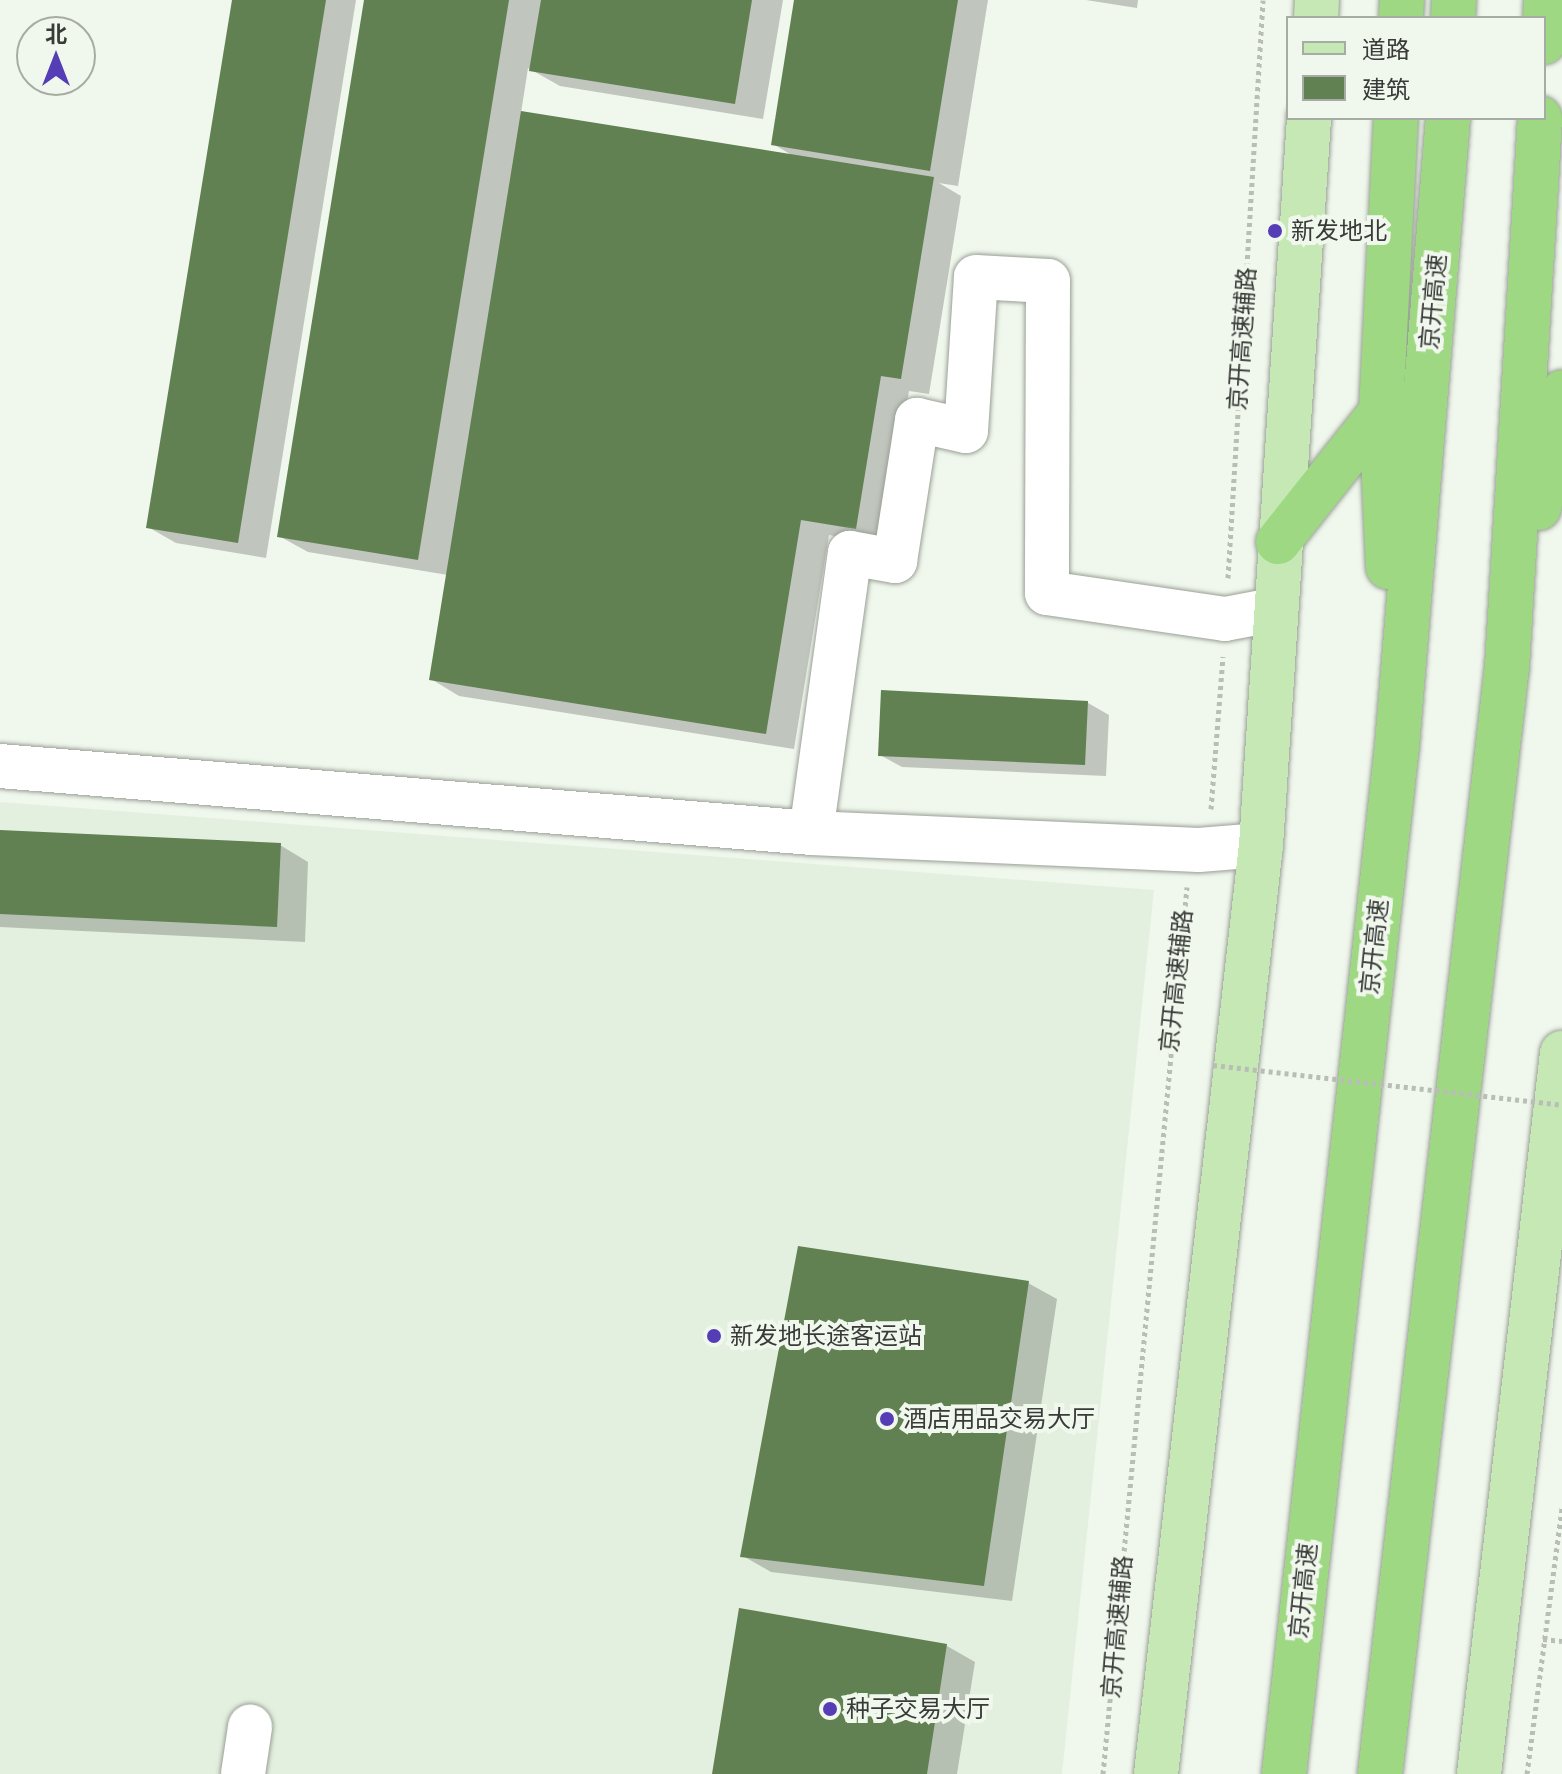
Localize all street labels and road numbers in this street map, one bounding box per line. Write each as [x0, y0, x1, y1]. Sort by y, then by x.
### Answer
street label: 京开高速 [1414, 253, 1452, 351]
street label: 京开高速辅路 [1223, 266, 1261, 412]
street label: 京开高速 [1355, 898, 1393, 996]
street label: 京开高速辅路 [1154, 908, 1198, 1054]
street label: 京开高速 [1284, 1542, 1322, 1640]
street label: 京开高速辅路 [1096, 1554, 1138, 1700]

